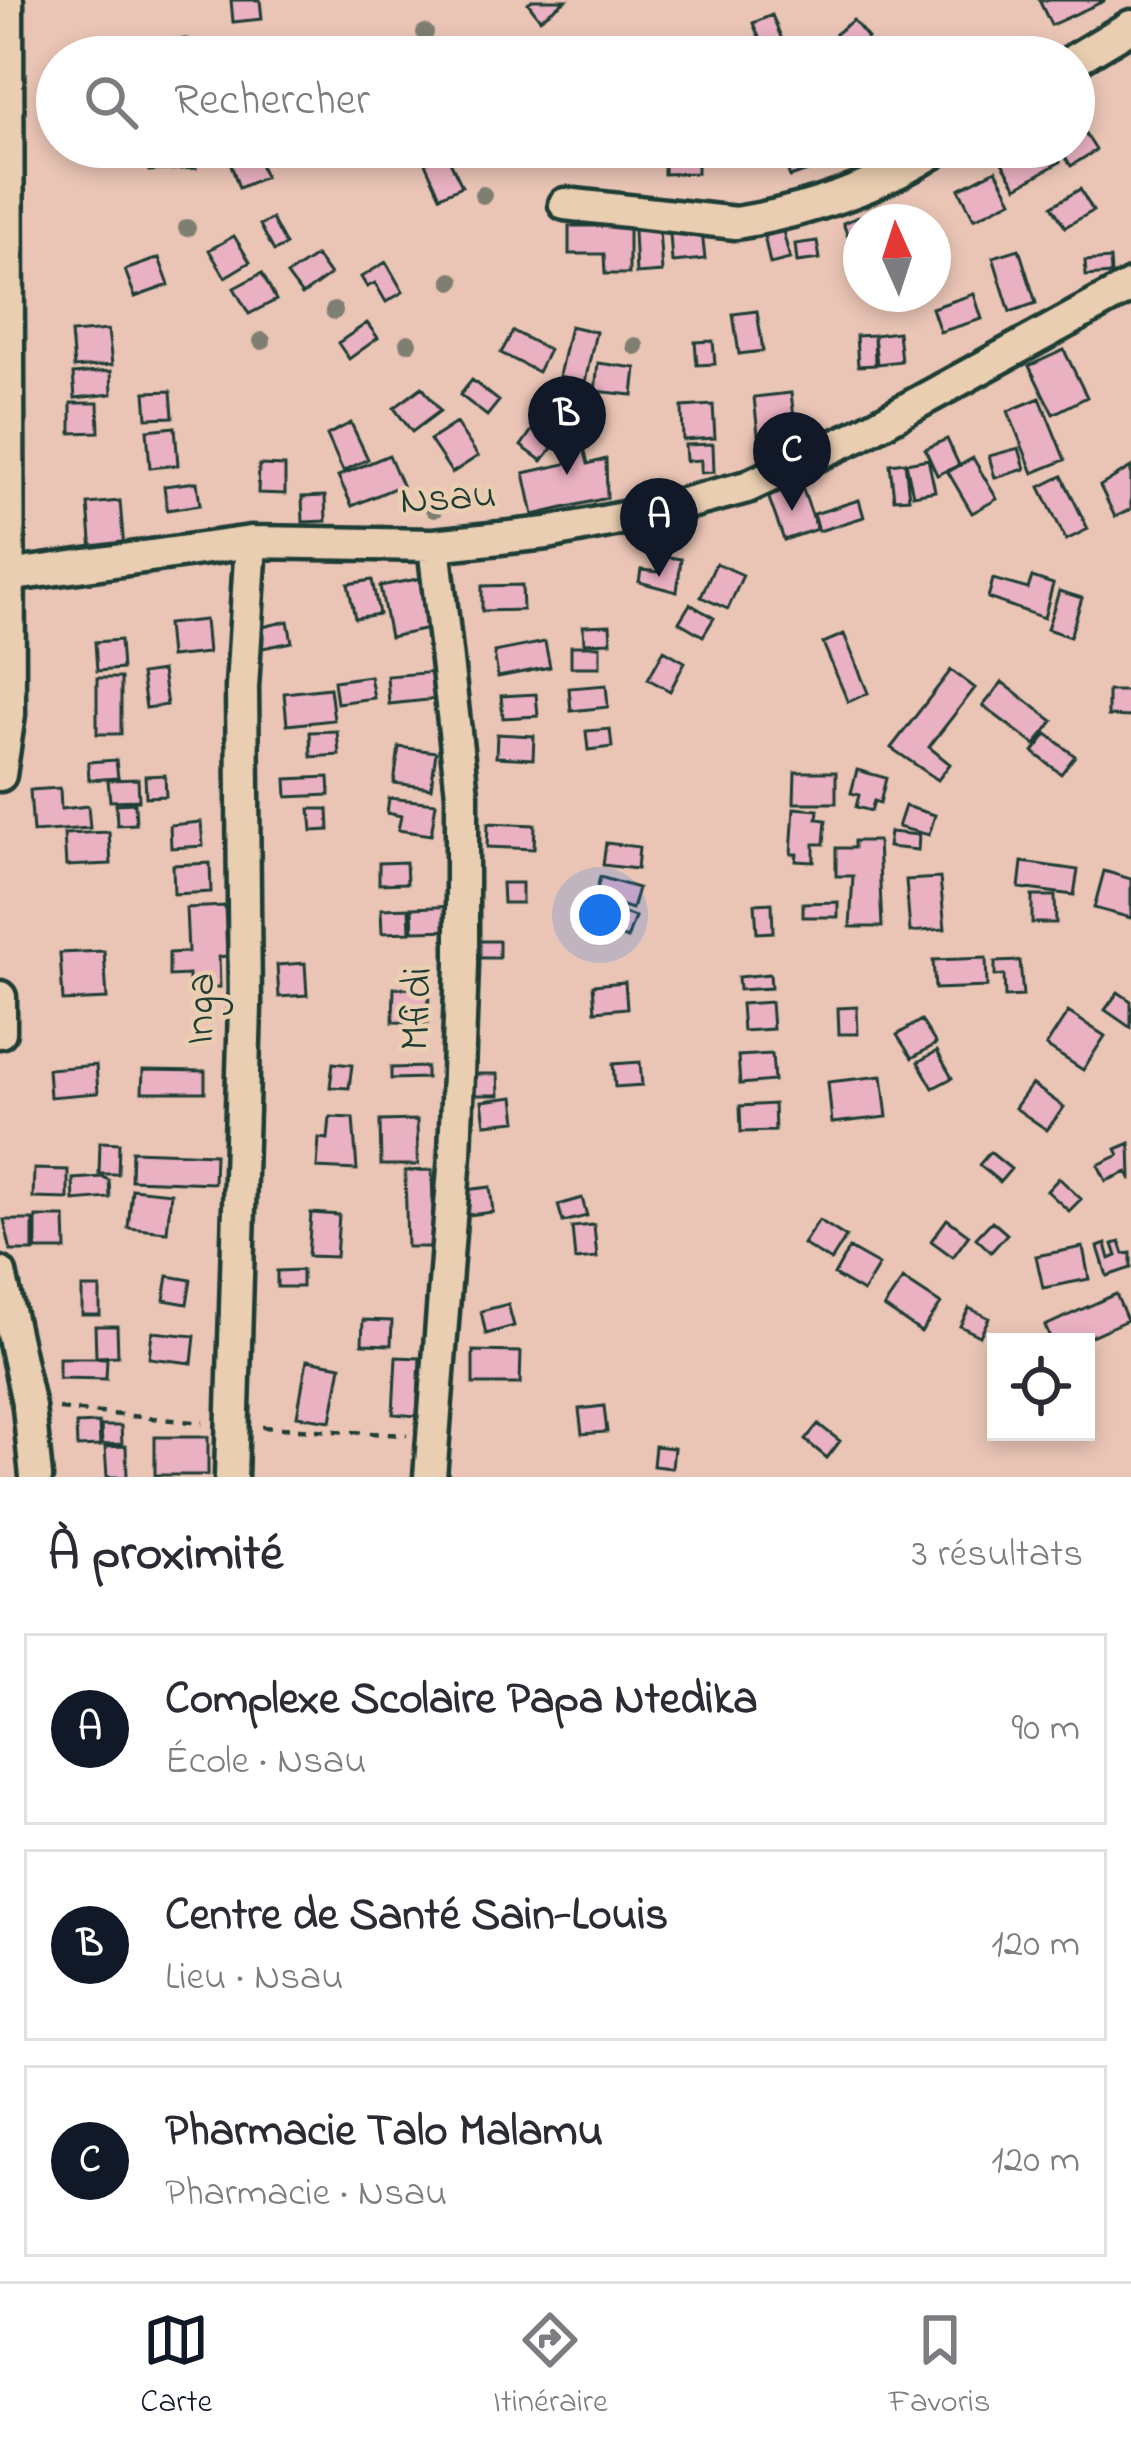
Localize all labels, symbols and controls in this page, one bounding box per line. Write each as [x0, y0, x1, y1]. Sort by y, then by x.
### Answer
search box [36, 36, 1095, 168]
icon: search [78, 69, 144, 135]
text: Rechercher [174, 69, 370, 135]
north arrow [843, 204, 951, 312]
pin: B [528, 376, 606, 475]
pin: C [753, 412, 831, 511]
street label: Nsau [398, 465, 498, 533]
pin: A [620, 478, 698, 577]
your location [570, 885, 630, 945]
street label: Mfidi [386, 966, 450, 1052]
street label: Inga [171, 972, 233, 1046]
map controls [987, 1333, 1095, 1441]
button: locate [987, 1333, 1095, 1441]
text: À proximité [48, 1518, 283, 1593]
text: 3 résultats [912, 1527, 1083, 1584]
text: Complexe Scolaire Papa Ntedika [165, 1668, 757, 1734]
text: A [78, 1701, 102, 1758]
text: 90 m [1011, 1701, 1080, 1758]
text: École · Nsau [165, 1734, 366, 1791]
text: Centre de Santé Sain-Louis [165, 1884, 668, 1950]
text: B [77, 1917, 103, 1974]
text: 120 m [991, 1917, 1080, 1974]
text: Lieu · Nsau [165, 1950, 343, 2007]
text: Pharmacie Talo Malamu [165, 2100, 603, 2166]
text: C [79, 2133, 101, 2190]
text: 120 m [991, 2133, 1080, 2190]
text: Pharmacie · Nsau [165, 2166, 447, 2223]
tab: Carte [140, 2307, 212, 2427]
tab: Itinéraire [493, 2307, 608, 2427]
tab: Favoris [889, 2307, 991, 2427]

